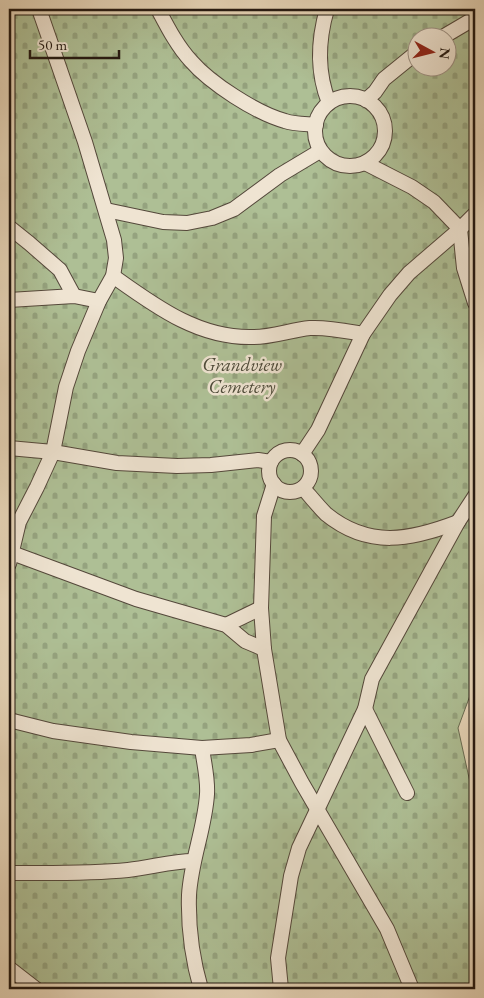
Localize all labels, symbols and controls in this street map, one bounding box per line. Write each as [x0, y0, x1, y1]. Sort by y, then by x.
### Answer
scale bar [30, 28, 119, 60]
north arrow [406, 28, 456, 78]
text: 50 m [38, 35, 67, 54]
text: N [435, 47, 455, 61]
park label: Grandview Cemetery [202, 352, 282, 399]

